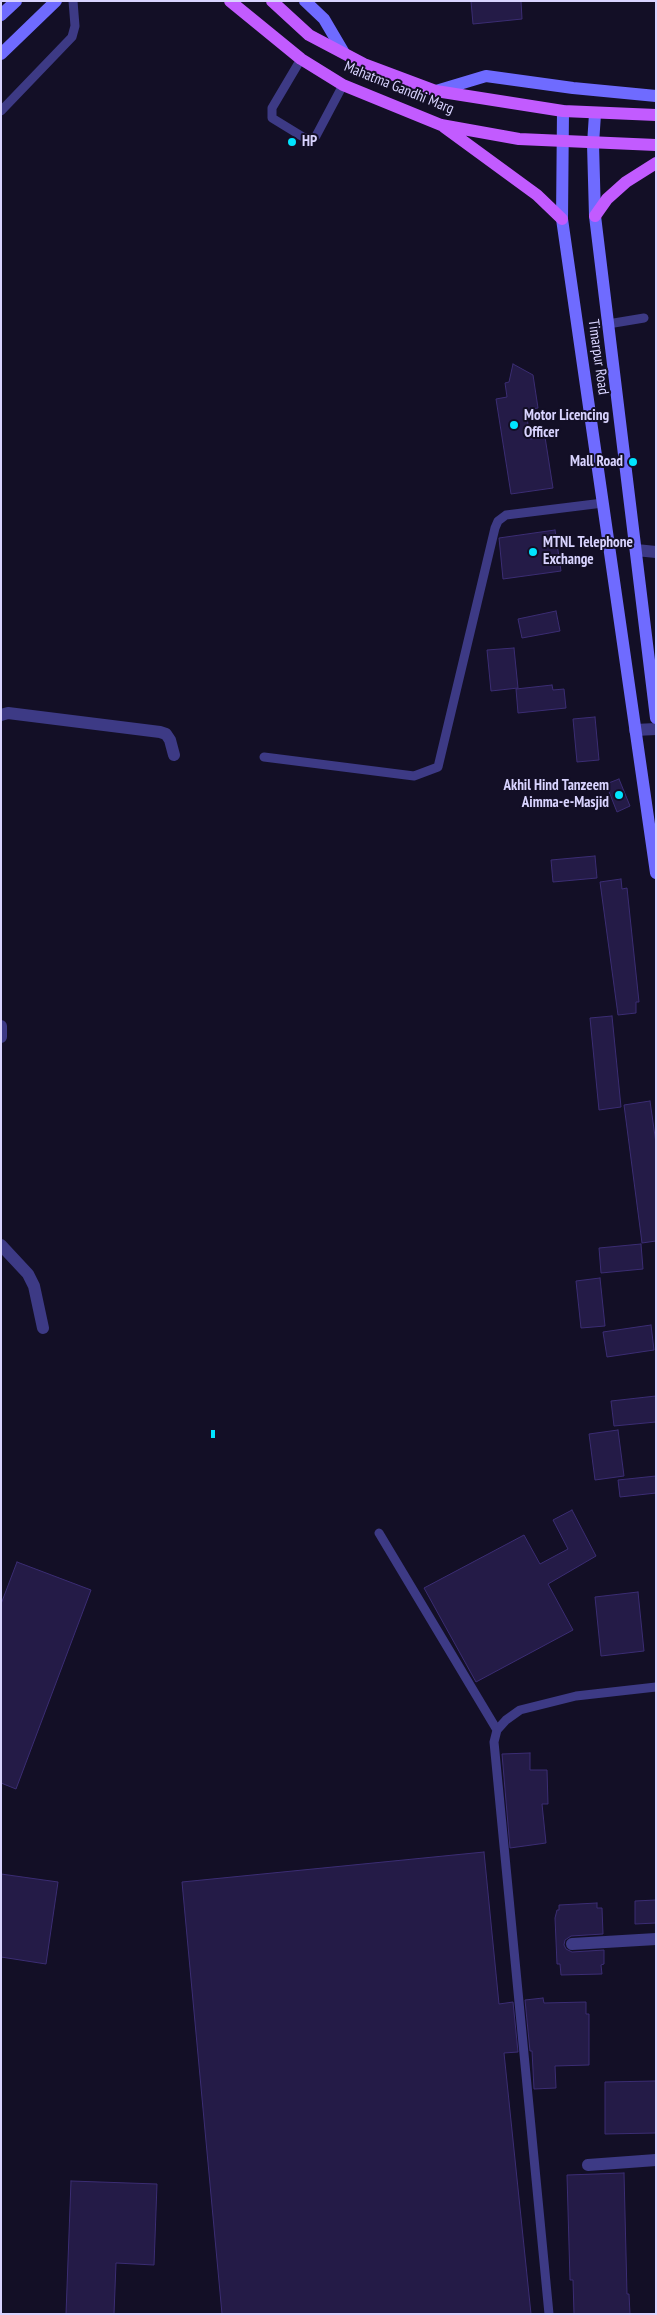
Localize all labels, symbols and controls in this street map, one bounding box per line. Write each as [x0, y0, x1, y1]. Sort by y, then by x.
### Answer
street label: Mahatma Gandhi Marg [341, 58, 457, 118]
place label: HP [302, 133, 317, 151]
marker: HP [286, 136, 298, 148]
street label: Timarpur Road [584, 318, 612, 396]
place label: Motor Licencing Officer [524, 407, 609, 442]
marker: Motor Licencing Officer [508, 419, 520, 431]
place label: Mall Road [570, 453, 623, 471]
marker: Mall Road [627, 456, 639, 468]
place label: MTNL Telephone Exchange [543, 534, 633, 569]
marker: MTNL Telephone Exchange [527, 546, 539, 558]
place label: Akhil Hind Tanzeem Aimma-e-Masjid [503, 777, 609, 812]
marker: Akhil Hind Tanzeem Aimma-e-Masjid [613, 789, 625, 801]

